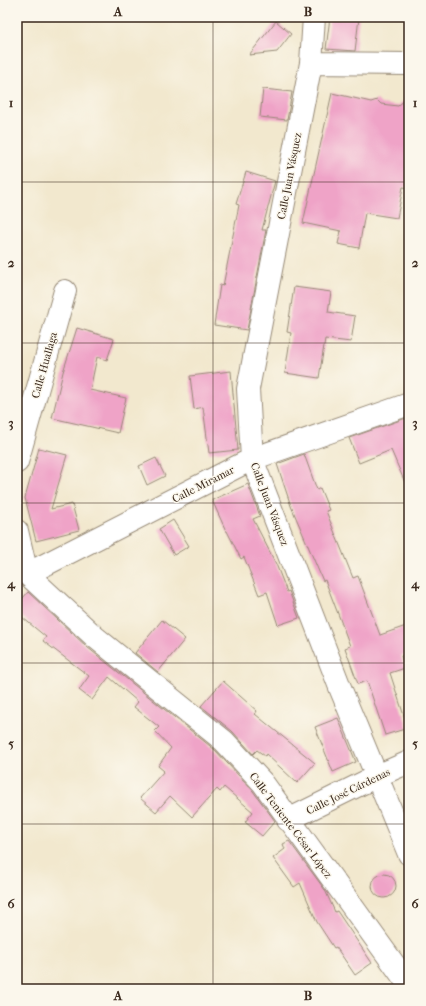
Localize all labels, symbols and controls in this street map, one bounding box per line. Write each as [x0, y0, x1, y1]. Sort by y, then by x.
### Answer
text: A [113, 4, 123, 19]
text: B [304, 4, 313, 19]
text: 1 [9, 95, 14, 110]
text: 1 [413, 95, 418, 110]
street label: Calle Juan Vásquez [275, 131, 304, 221]
text: 2 [8, 255, 15, 270]
text: 2 [412, 255, 419, 270]
street label: Calle Huallaga [29, 330, 60, 400]
text: 3 [8, 415, 14, 431]
text: 3 [412, 415, 418, 431]
street label: Calle Juan Vásquez [248, 461, 291, 548]
street label: Calle Miramar [170, 463, 237, 506]
text: 4 [6, 576, 16, 592]
text: 4 [410, 576, 420, 592]
text: 5 [8, 736, 14, 751]
text: 5 [412, 736, 418, 751]
street label: Calle José Cárdenas [304, 766, 392, 817]
street label: Calle Teniente César López [247, 770, 335, 881]
text: 6 [7, 896, 15, 911]
text: 6 [411, 896, 419, 911]
text: A [113, 988, 123, 1003]
text: B [304, 988, 313, 1003]

